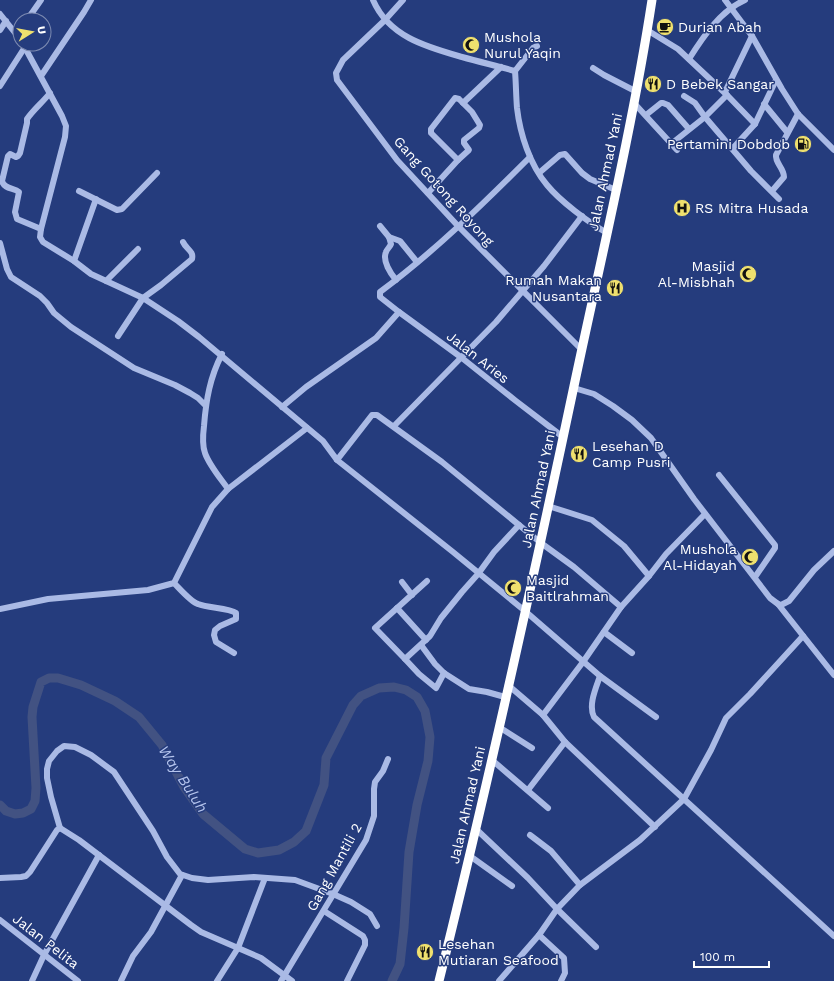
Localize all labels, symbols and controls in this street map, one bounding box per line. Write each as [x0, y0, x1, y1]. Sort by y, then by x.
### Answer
north arrow [12, 12, 52, 52]
cafe icon: Durian Abah [655, 17, 675, 37]
place label: Durian Abah [678, 19, 762, 35]
text: U [34, 25, 48, 35]
place label: Mushola Nurul Yaqin [484, 29, 561, 61]
mosque icon: Mushola Nurul Yaqin [461, 35, 481, 55]
restaurant icon: D Bebek Sangar [643, 74, 663, 94]
place label: D Bebek Sangar [666, 76, 774, 92]
street label: Jalan Ahmad Yani [585, 112, 625, 232]
street label: Gang Gotong Royong [391, 133, 498, 249]
fuel station icon: Pertamini Dobdob [793, 134, 813, 154]
place label: Pertamini Dobdob [667, 136, 790, 152]
hospital icon: RS Mitra Husada [672, 198, 692, 218]
place label: RS Mitra Husada [695, 200, 808, 216]
place label: Masjid Al-Misbhah [658, 258, 735, 290]
mosque icon: Masjid Al-Misbhah [738, 264, 758, 284]
place label: Rumah Makan Nusantara [505, 272, 602, 304]
restaurant icon: Rumah Makan Nusantara [605, 278, 625, 298]
street label: Jalan Aries [444, 328, 512, 386]
street label: Jalan Ahmad Yani [518, 429, 558, 549]
place label: Lesehan D Camp Pusri [592, 438, 670, 470]
restaurant icon: Lesehan D Camp Pusri [569, 444, 589, 464]
place label: Mushola Al-Hidayah [663, 541, 737, 573]
mosque icon: Mushola Al-Hidayah [740, 547, 760, 567]
place label: Masjid Baitlrahman [526, 572, 609, 604]
mosque icon: Masjid Baitlrahman [503, 578, 523, 598]
water label: Way Buluh [155, 742, 211, 816]
street label: Jalan Ahmad Yani [446, 745, 488, 865]
street label: Gang Mantili 2 [303, 820, 365, 914]
street label: Jalan Pelita [10, 910, 82, 972]
place label: Lesehan Mutiaran Seafood [438, 936, 559, 968]
restaurant icon: Lesehan Mutiaran Seafood [415, 942, 435, 962]
scale bar [694, 943, 769, 969]
text: 100 m [700, 950, 735, 964]

